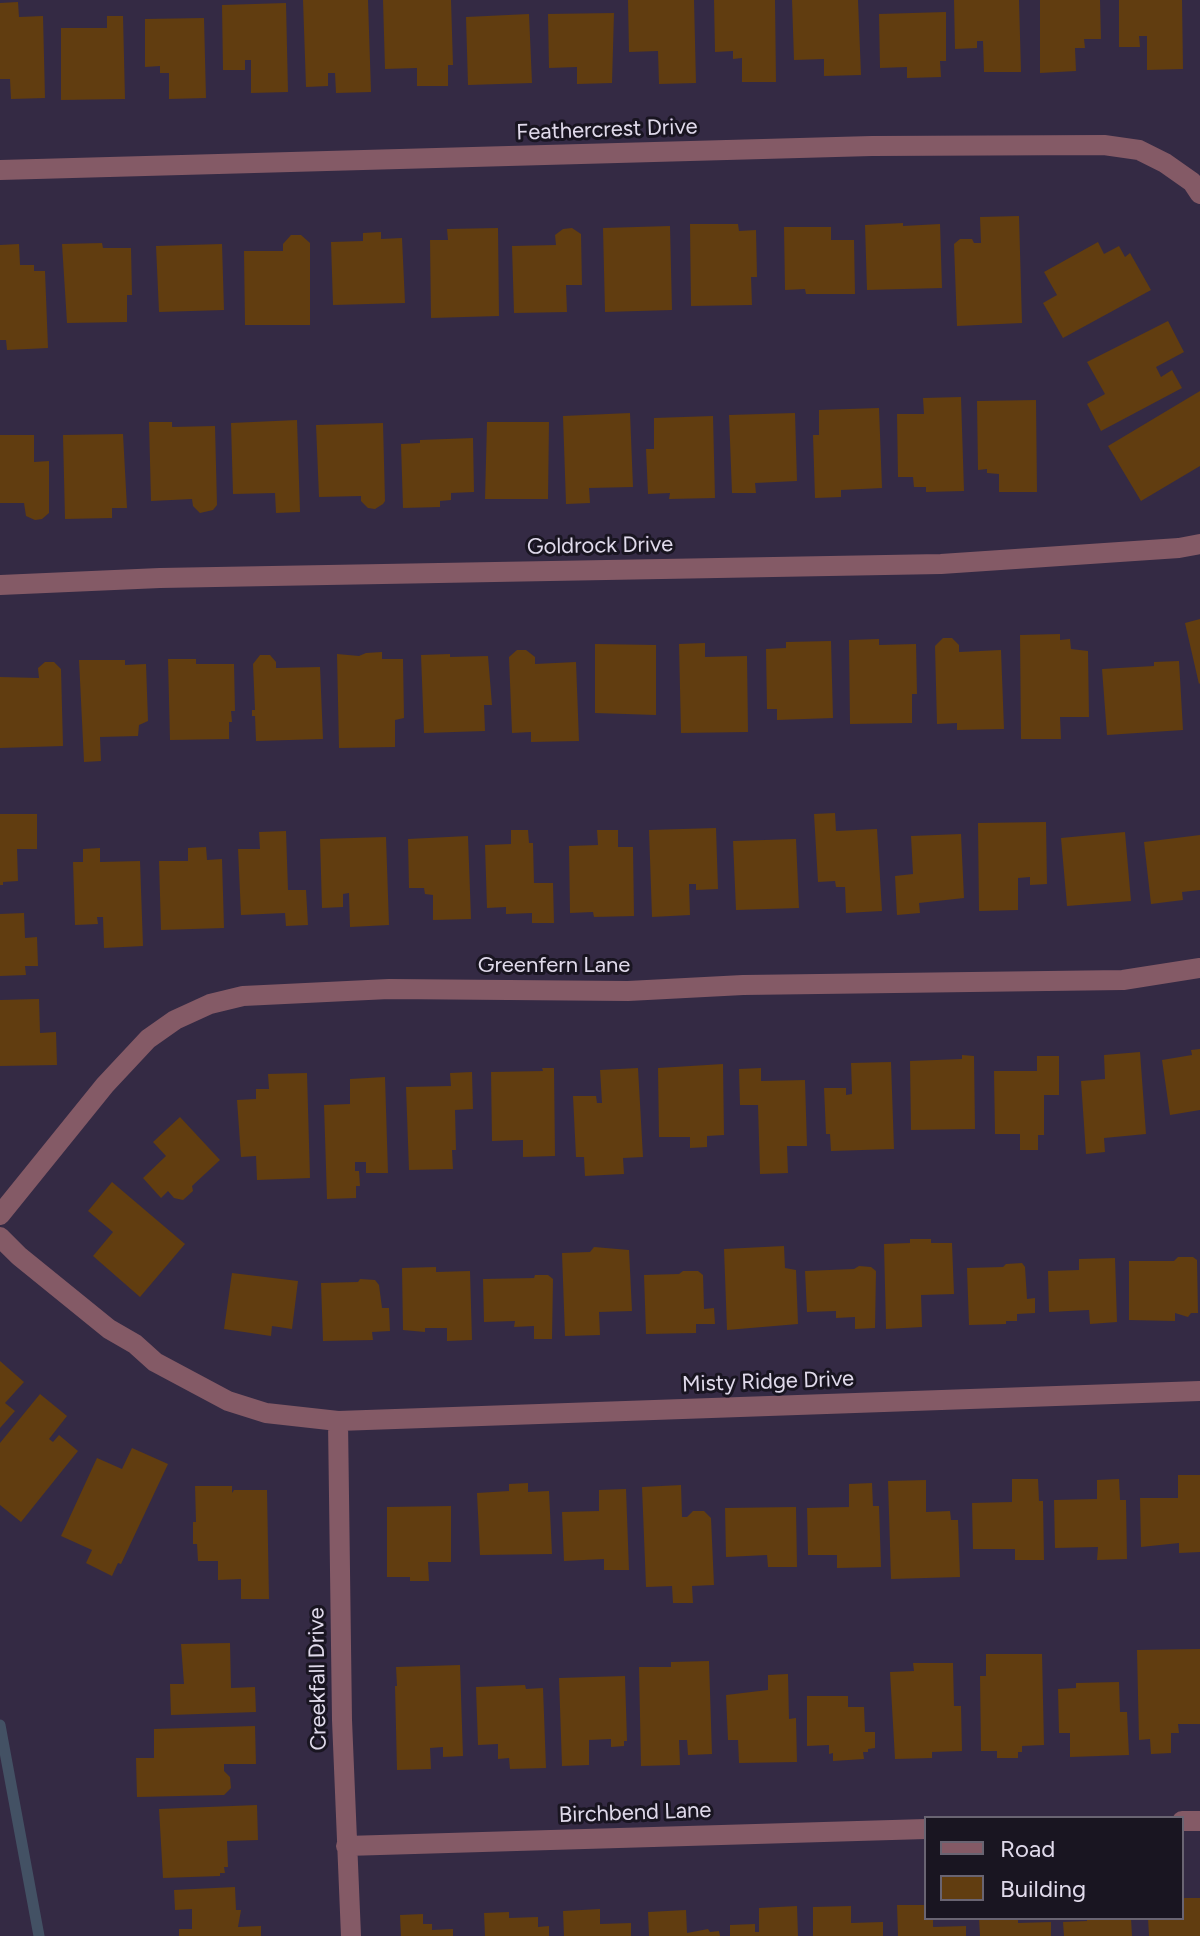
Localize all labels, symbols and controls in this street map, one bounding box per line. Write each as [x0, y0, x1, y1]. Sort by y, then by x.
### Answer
street label: Feathercrest Drive [516, 114, 698, 146]
street label: Goldrock Drive [527, 532, 673, 560]
street label: Greenfern Lane [478, 953, 630, 979]
street label: Misty Ridge Drive [681, 1366, 855, 1398]
street label: Creekfall Drive [304, 1607, 332, 1751]
street label: Birchbend Lane [558, 1797, 712, 1829]
legend [924, 1816, 1184, 1920]
text: Road [1000, 1834, 1055, 1863]
text: Building [1000, 1874, 1086, 1903]

